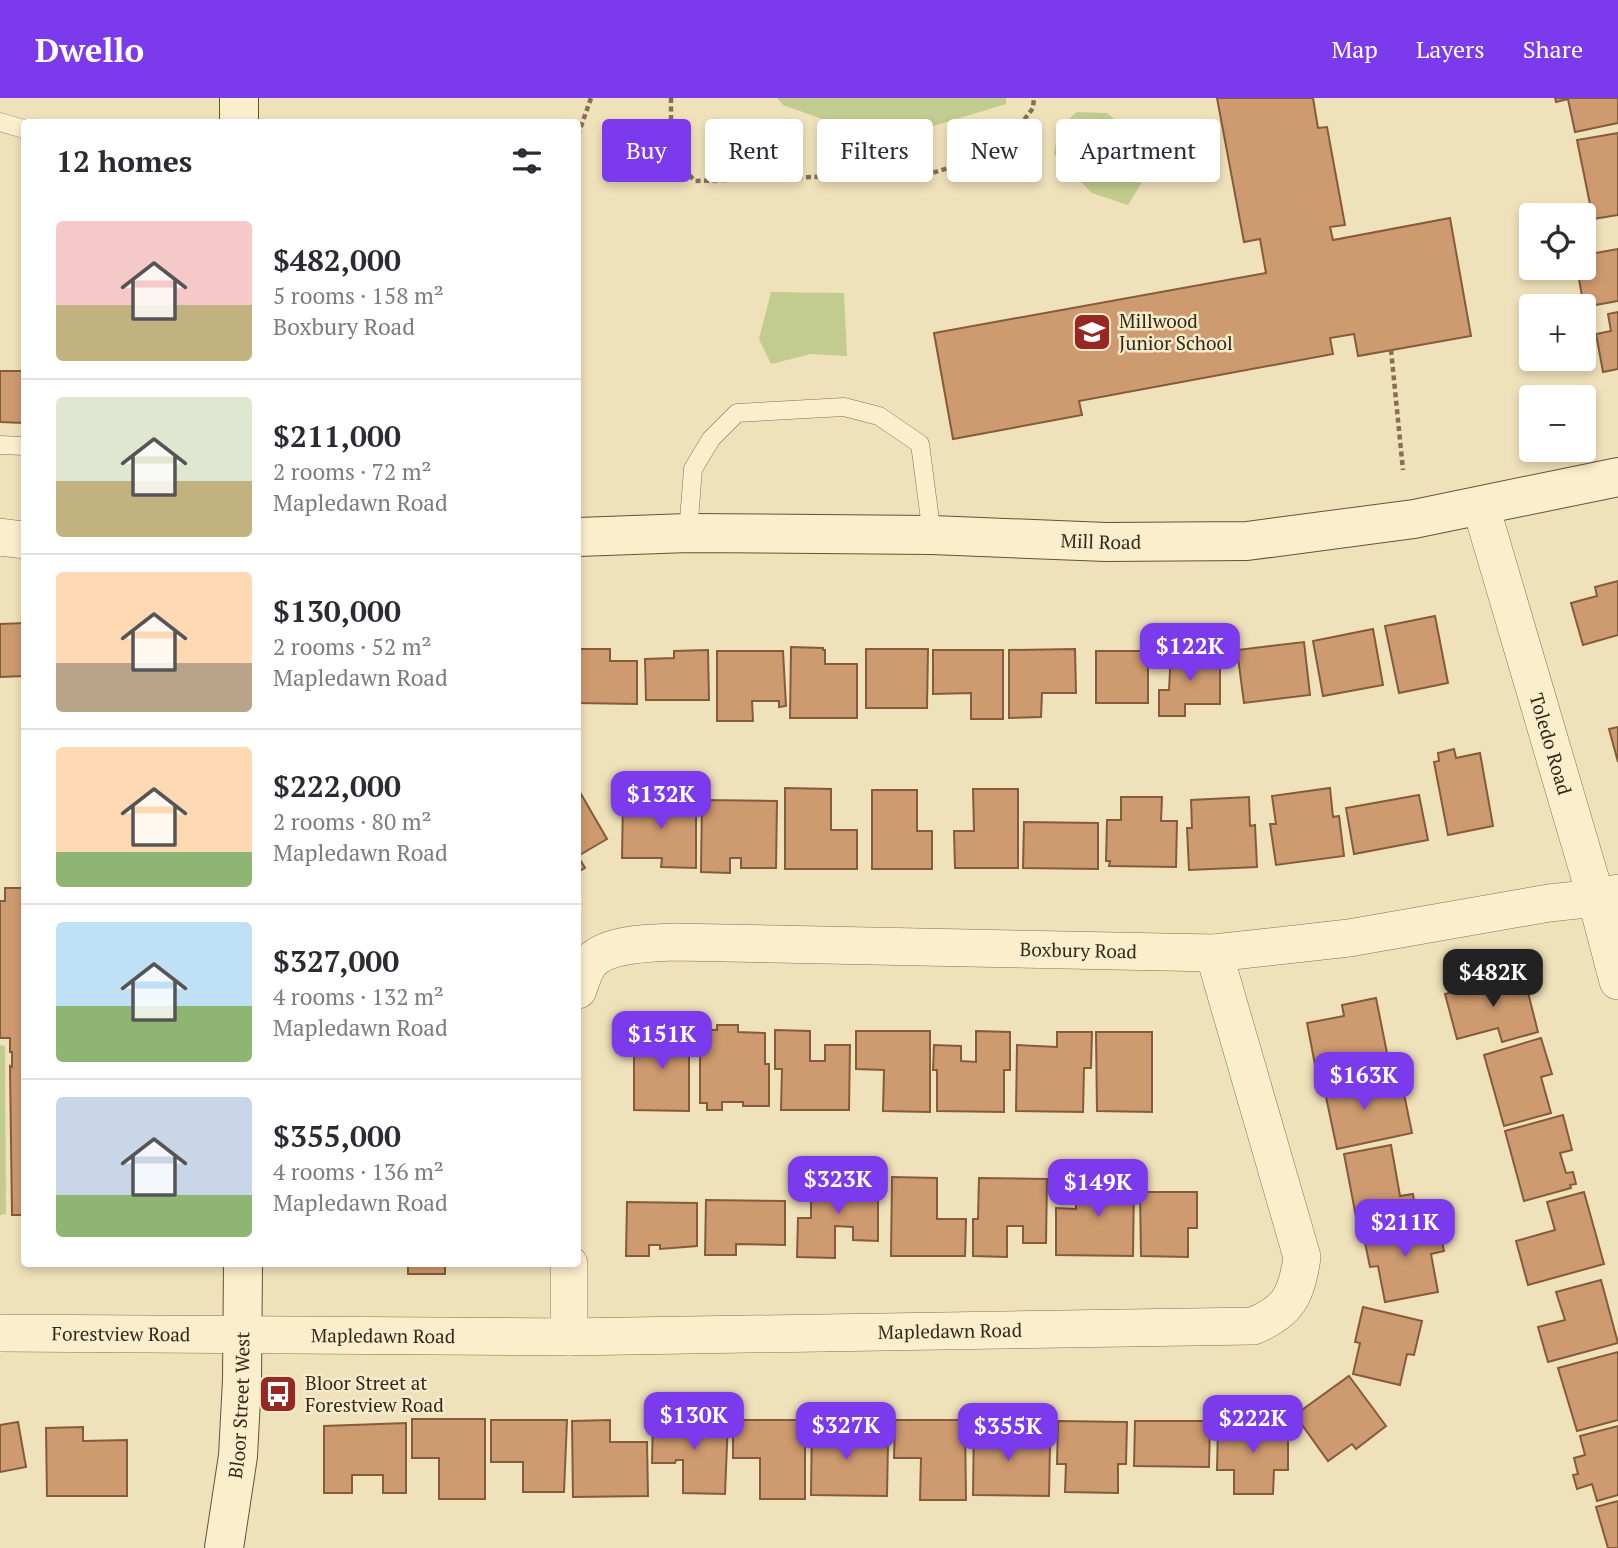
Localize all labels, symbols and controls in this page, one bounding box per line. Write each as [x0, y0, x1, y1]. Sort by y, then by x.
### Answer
text: Dwello [35, 28, 144, 71]
text: Map [1331, 33, 1378, 65]
text: Layers [1416, 33, 1485, 65]
text: Share [1523, 33, 1583, 65]
chip: Buy [602, 119, 691, 182]
chip: Rent [705, 119, 803, 182]
chip: Filters [817, 119, 933, 182]
chip: New [947, 119, 1042, 182]
chip: Apartment [1056, 119, 1220, 182]
text: 12 homes [56, 141, 192, 181]
icon: filters [508, 142, 546, 180]
map controls [1519, 203, 1596, 462]
button: locate [1519, 203, 1596, 280]
text: $482,000 [273, 240, 401, 280]
icon: home [112, 249, 196, 333]
text: 5 rooms · 158 m² [273, 280, 444, 311]
button: + [1519, 294, 1596, 371]
place label: Millwood Junior School [1119, 308, 1233, 355]
text: Boxbury Road [273, 311, 415, 342]
school or university icon: Millwood Junior School [1071, 311, 1113, 353]
button: − [1519, 385, 1596, 462]
text: $211,000 [273, 416, 401, 456]
icon: home [112, 425, 196, 509]
text: 2 rooms · 72 m² [273, 456, 432, 487]
text: Mapledawn Road [273, 487, 448, 518]
street label: Mill Road [1060, 527, 1142, 554]
text: $130,000 [273, 591, 401, 631]
icon: home [112, 600, 196, 684]
pin: $122K [1141, 624, 1239, 683]
text: $122K [1156, 630, 1224, 661]
text: 2 rooms · 52 m² [273, 631, 432, 662]
text: Mapledawn Road [273, 662, 448, 693]
street label: Toledo Road [1524, 690, 1578, 798]
text: $222,000 [273, 766, 401, 806]
pin: $132K [612, 772, 710, 831]
icon: home [112, 775, 196, 859]
text: $132K [627, 778, 695, 809]
text: 2 rooms · 80 m² [273, 806, 432, 837]
text: Mapledawn Road [273, 837, 448, 868]
street label: Boxbury Road [1019, 936, 1138, 963]
text: $327,000 [273, 941, 399, 981]
icon: home [112, 950, 196, 1034]
pin: $482K [1444, 950, 1542, 1009]
text: $482K [1459, 956, 1527, 987]
text: 4 rooms · 132 m² [273, 981, 444, 1012]
text: Mapledawn Road [273, 1012, 448, 1043]
pin: $151K [613, 1012, 711, 1071]
text: $151K [628, 1018, 696, 1049]
pin: $163K [1315, 1052, 1413, 1112]
text: $163K [1330, 1059, 1398, 1090]
text: $355,000 [273, 1116, 401, 1156]
icon: home [112, 1125, 196, 1209]
text: 4 rooms · 136 m² [273, 1156, 444, 1187]
pin: $323K [789, 1156, 887, 1216]
pin: $149K [1049, 1160, 1147, 1219]
text: $323K [804, 1163, 872, 1194]
text: $149K [1064, 1166, 1132, 1197]
text: Mapledawn Road [273, 1187, 448, 1218]
pin: $211K [1356, 1200, 1454, 1259]
text: $211K [1371, 1206, 1439, 1237]
street label: Mapledawn Road [877, 1317, 1023, 1344]
street label: Forestview Road [52, 1320, 191, 1346]
street label: Mapledawn Road [311, 1322, 456, 1348]
street label: Bloor Street West [222, 1331, 254, 1480]
place label: Bloor Street at Forestview Road [305, 1370, 444, 1417]
bus stop icon: Bloor Street at Forestview Road [257, 1373, 299, 1415]
pin: $130K [645, 1392, 743, 1452]
pin: $222K [1204, 1396, 1302, 1455]
text: $130K [660, 1399, 728, 1430]
pin: $327K [797, 1402, 895, 1462]
text: $222K [1219, 1402, 1287, 1433]
pin: $355K [959, 1404, 1057, 1463]
text: $327K [812, 1409, 880, 1440]
text: $355K [974, 1410, 1042, 1441]

